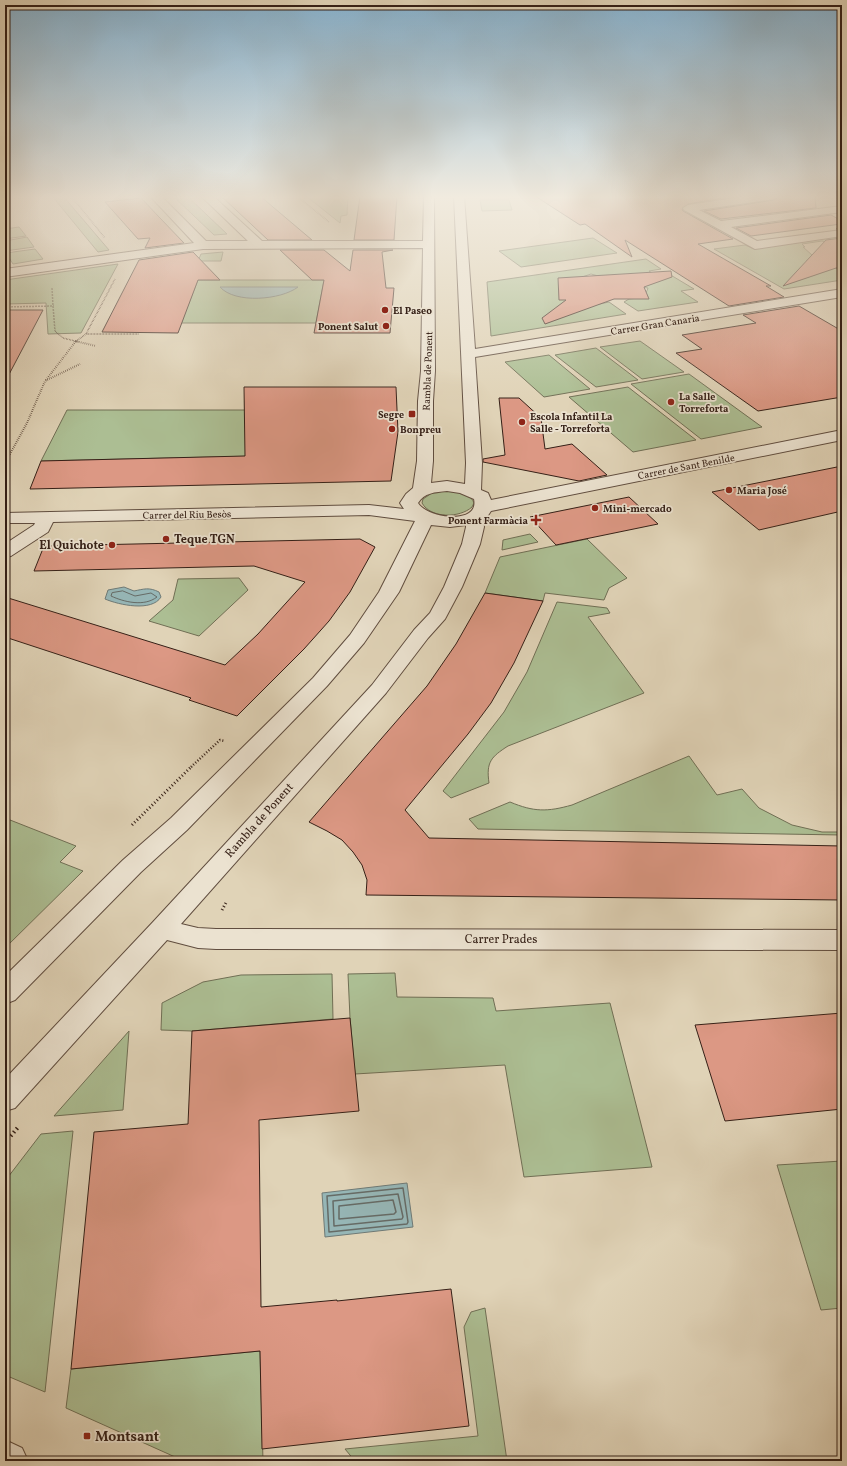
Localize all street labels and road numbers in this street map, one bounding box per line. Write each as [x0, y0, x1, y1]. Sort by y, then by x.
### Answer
street label: Carrer Gran Canaria [610, 311, 701, 339]
street label: Rambla de Ponent [420, 331, 436, 411]
street label: Carrer de Sant Benilde [637, 451, 736, 483]
street label: Carrer del Riu Besòs [143, 507, 231, 523]
street label: Rambla de Ponent [222, 780, 298, 861]
street label: Carrer Prades [465, 932, 537, 948]

